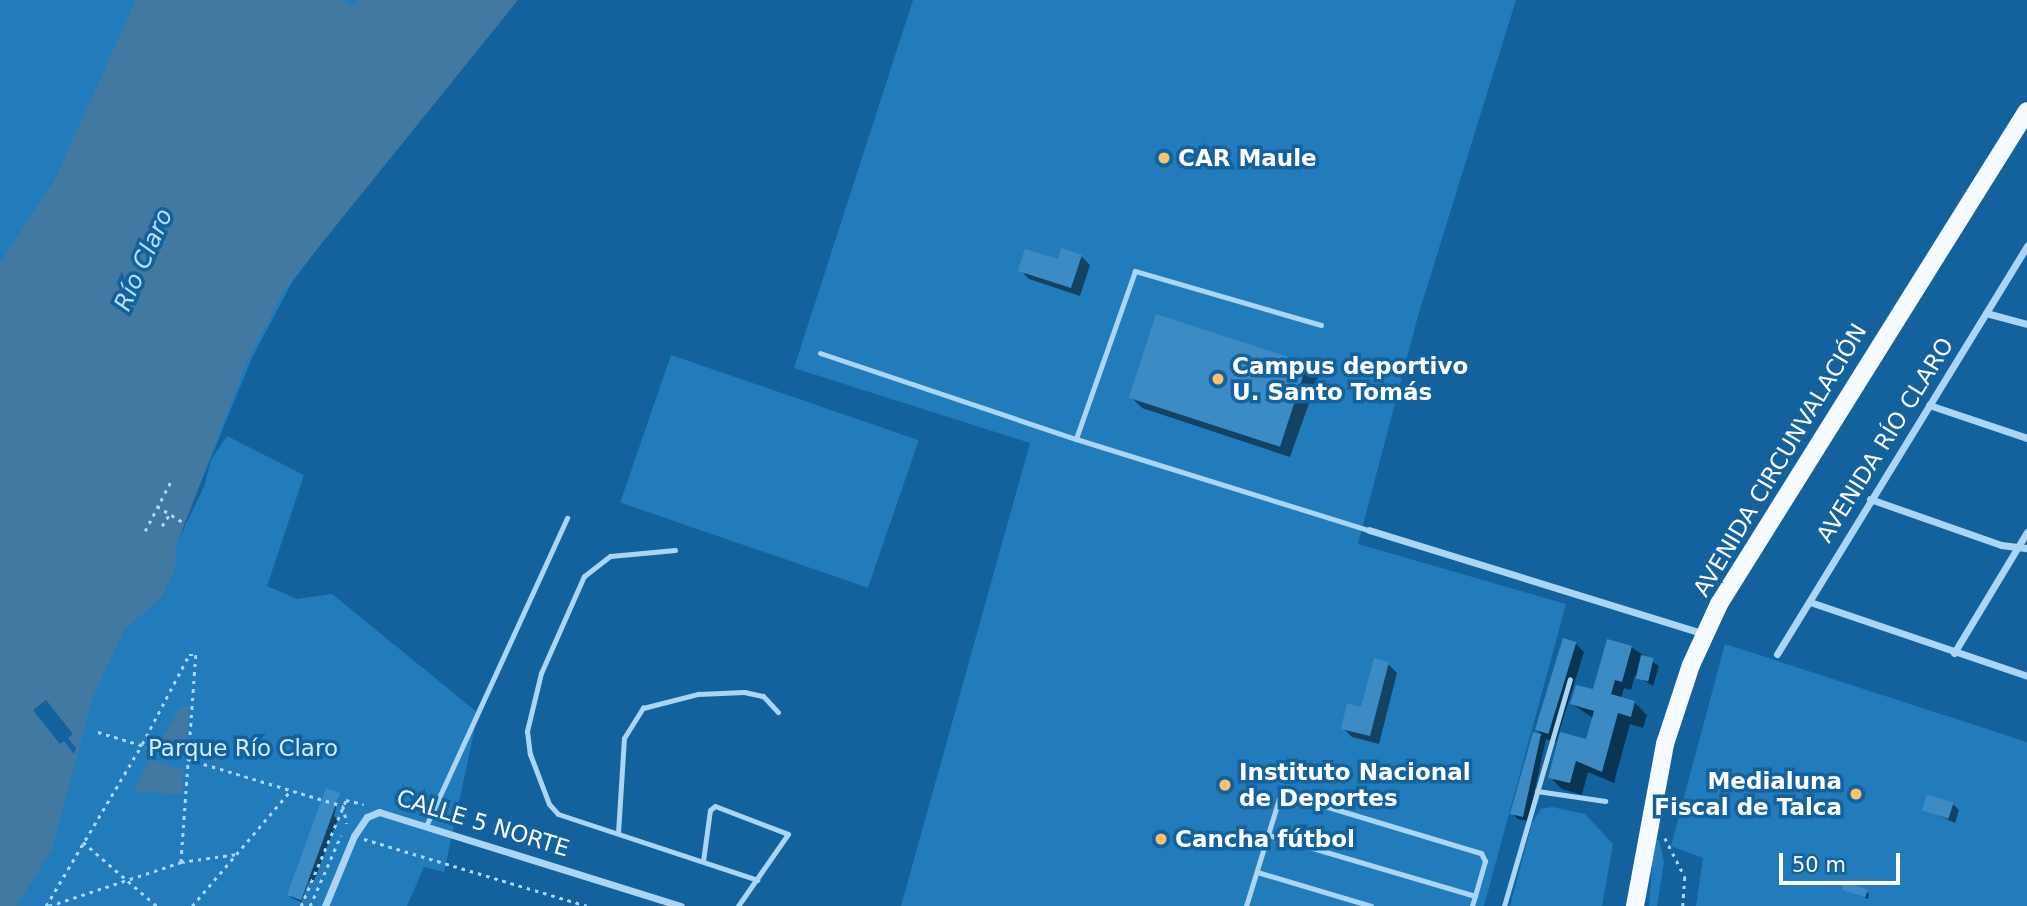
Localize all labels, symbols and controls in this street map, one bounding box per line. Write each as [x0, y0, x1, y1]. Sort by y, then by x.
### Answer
place label: CAR Maule [1178, 144, 1317, 172]
marker: CAR Maule [1156, 150, 1172, 166]
water label: Río Claro [109, 205, 179, 315]
street label: AVENIDA CIRCUNVALACIÓN [1687, 319, 1873, 601]
street label: AVENIDA RÍO CLARO [1811, 333, 1959, 547]
place label: Campus deportivo U. Santo Tomás [1232, 352, 1468, 406]
marker: Campus deportivo U. Santo Tomás [1210, 371, 1226, 387]
park label: Parque Río Claro [148, 734, 338, 762]
place label: Instituto Nacional de Deportes [1239, 758, 1471, 812]
place label: Medialuna Fiscal de Talca [1654, 767, 1842, 821]
marker: Instituto Nacional de Deportes [1217, 777, 1233, 793]
street label: CALLE 5 NORTE [393, 784, 573, 862]
marker: Medialuna Fiscal de Talca [1848, 786, 1864, 802]
place label: Cancha fútbol [1175, 825, 1355, 853]
marker: Cancha fútbol [1153, 831, 1169, 847]
scale bar [1782, 839, 1903, 883]
text: 50 m [1792, 853, 1846, 877]

